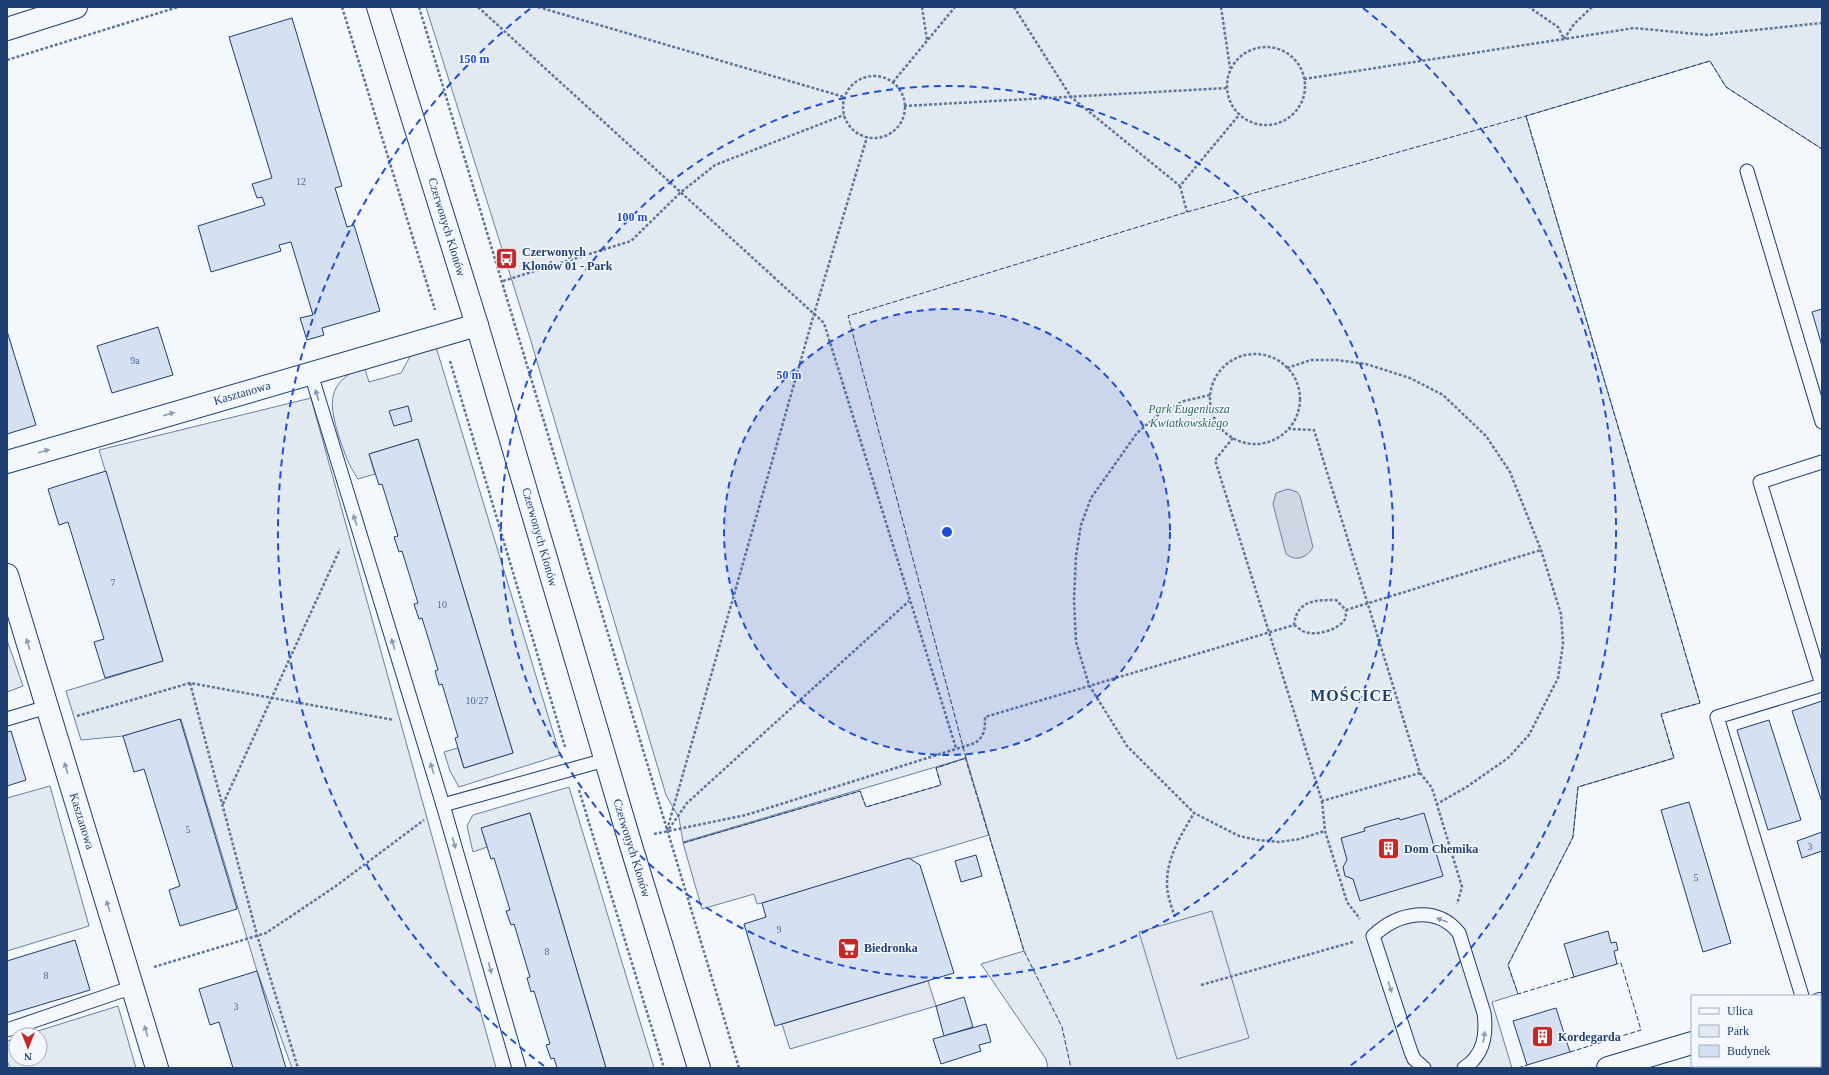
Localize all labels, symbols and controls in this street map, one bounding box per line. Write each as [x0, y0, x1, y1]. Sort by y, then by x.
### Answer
text: 150 m [459, 52, 490, 66]
house number: 12 [296, 176, 306, 187]
street label: Czerwonych Klonów [425, 176, 469, 278]
text: 100 m [617, 210, 648, 224]
place label: Czerwonych Klonów 01 - Park [522, 245, 613, 273]
bus stop icon: Czerwonych Klonów 01 - Park [494, 246, 520, 272]
house number: 9a [130, 355, 140, 366]
text: 50 m [777, 368, 802, 382]
street label: Kasztanowa [212, 378, 273, 408]
one-way arrow [314, 389, 320, 401]
park label: Park Eugeniusza Kwiatkowskiego [1147, 402, 1230, 430]
one-way arrow [164, 411, 176, 417]
one-way arrow [39, 448, 51, 454]
street label: Czerwonych Klonów [519, 486, 561, 588]
one-way arrow [352, 513, 358, 525]
centre of rings [940, 525, 954, 539]
house number: 7 [111, 577, 116, 588]
house number: 10 [437, 599, 447, 610]
one-way arrow [25, 638, 31, 650]
one-way arrow [390, 638, 396, 650]
district label: MOŚCICE [1310, 686, 1394, 704]
house number: 10/27 [466, 695, 488, 706]
one-way arrow [63, 762, 69, 774]
one-way arrow [428, 762, 434, 774]
street label: Kasztanowa [67, 791, 97, 852]
street label: Czerwonych Klonów [610, 797, 654, 899]
house number: 5 [186, 824, 191, 835]
building icon: Dom Chemika [1376, 836, 1402, 862]
one-way arrow [451, 837, 457, 849]
house number: 3 [1808, 841, 1813, 852]
place label: Dom Chemika [1404, 842, 1478, 856]
house number: 5 [1694, 872, 1699, 883]
one-way arrow [105, 900, 111, 912]
one-way arrow [1436, 916, 1448, 922]
house number: 9 [777, 924, 782, 935]
supermarket icon: Biedronka [836, 935, 862, 961]
place label: Biedronka [864, 941, 918, 955]
house number: 8 [545, 946, 550, 957]
one-way arrow [487, 962, 493, 974]
house number: 8 [44, 970, 49, 981]
one-way arrow [1387, 982, 1393, 994]
legend [1691, 995, 1821, 1067]
house number: 3 [234, 1001, 239, 1012]
text: Ulica [1727, 1004, 1754, 1018]
one-way arrow [143, 1024, 149, 1036]
building icon: Kordegarda [1529, 1024, 1555, 1050]
text: Park [1727, 1024, 1749, 1038]
north arrow [8, 1027, 48, 1067]
place label: Kordegarda [1558, 1030, 1621, 1044]
one-way arrow [1481, 1031, 1487, 1043]
text: Budynek [1727, 1044, 1770, 1058]
text: N [24, 1051, 32, 1063]

